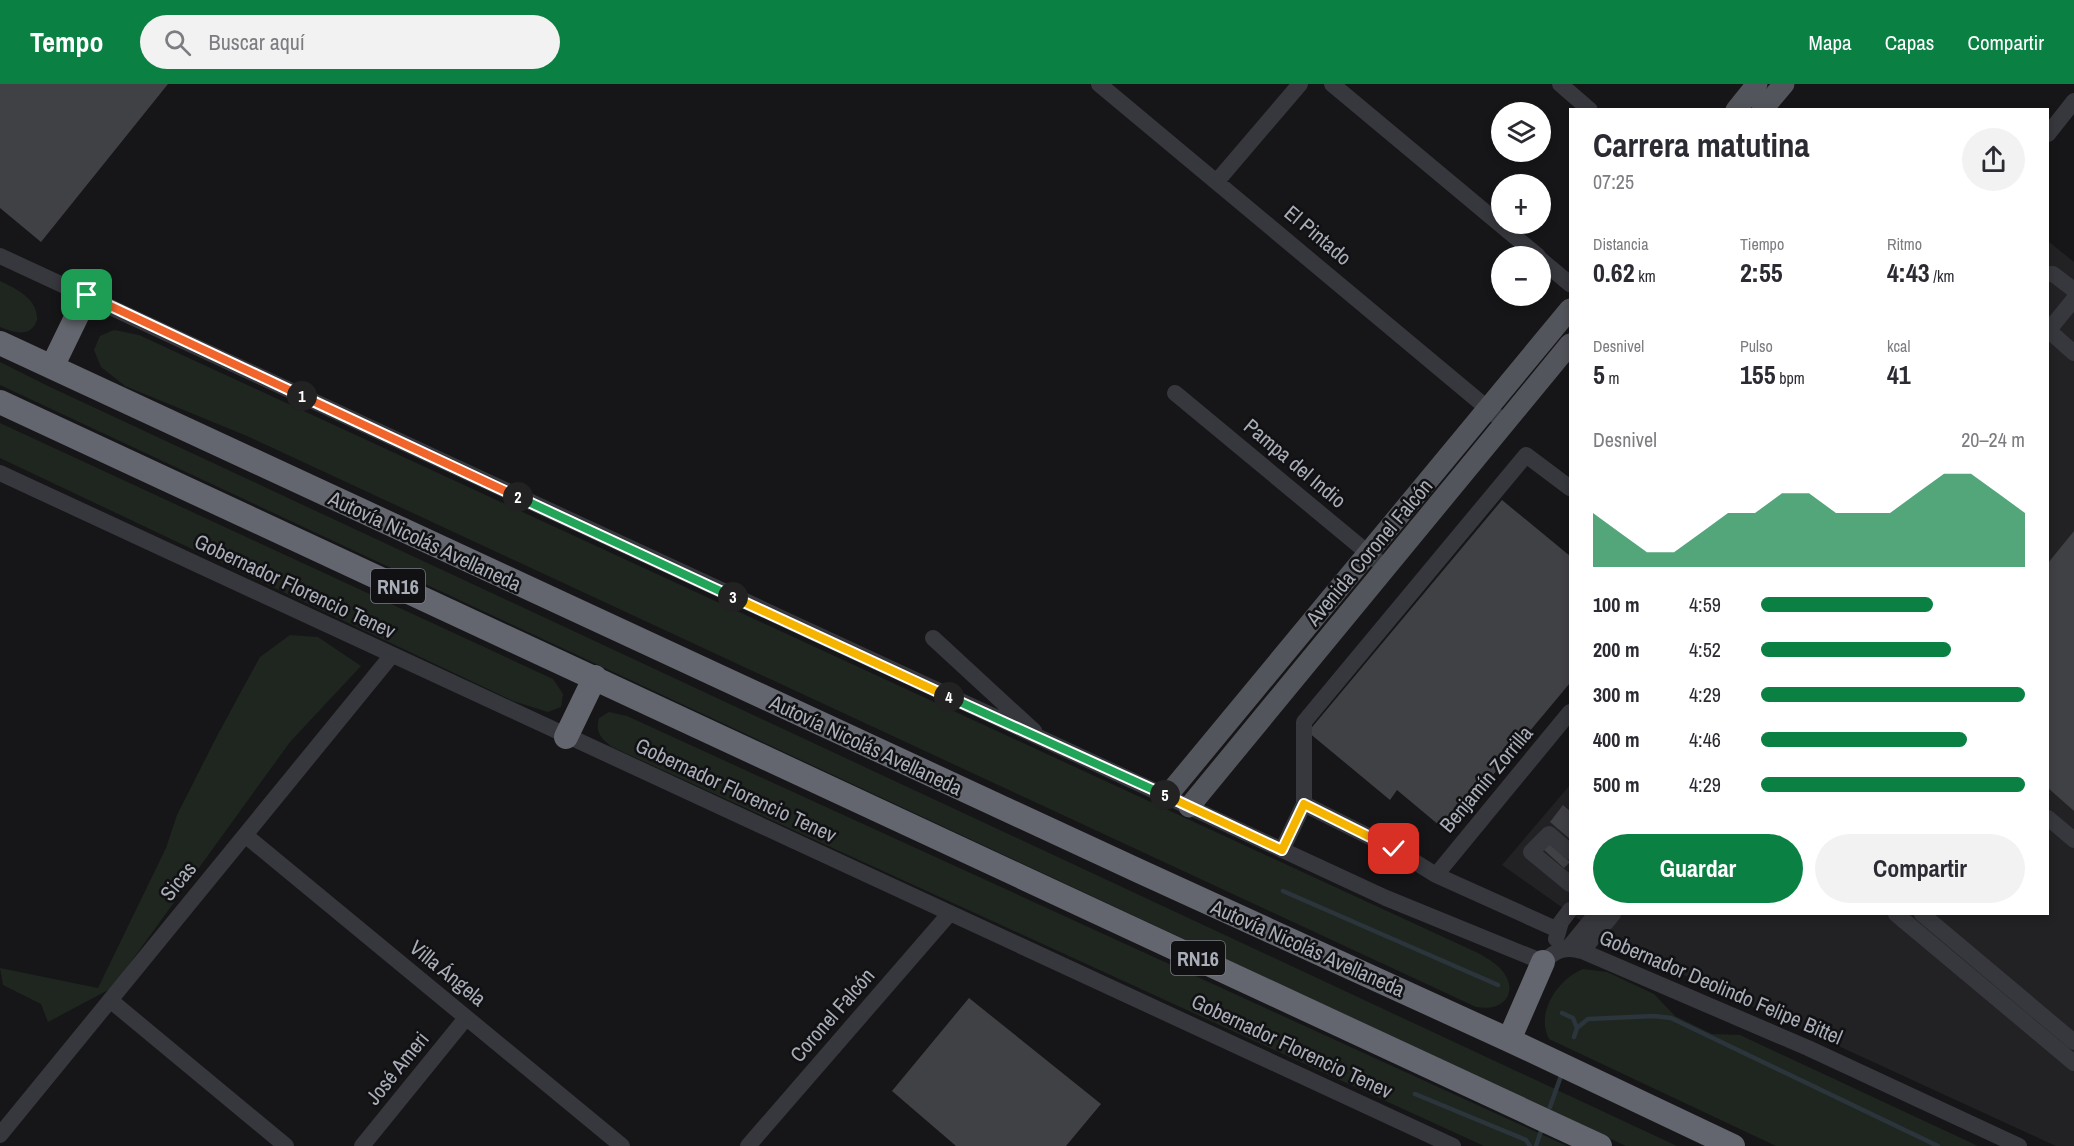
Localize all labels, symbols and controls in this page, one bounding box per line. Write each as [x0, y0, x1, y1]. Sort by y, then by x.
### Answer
search box [140, 15, 560, 69]
text: Tempo [30, 23, 104, 61]
icon: search [161, 26, 194, 59]
text: Buscar aquí [209, 27, 305, 57]
text: Mapa [1809, 28, 1852, 57]
text: Capas [1885, 28, 1934, 57]
text: Compartir [1967, 28, 2044, 57]
map controls [1491, 102, 1551, 306]
button: layers [1491, 102, 1551, 162]
text: Carrera matutina [1593, 123, 1810, 167]
button: share [1962, 128, 2025, 191]
text: 07:25 [1593, 168, 1634, 195]
button: + [1491, 174, 1551, 234]
street label: El Pintado [1278, 198, 1358, 272]
text: Distancia [1593, 233, 1648, 255]
text: Tiempo [1740, 233, 1784, 255]
text: Ritmo [1887, 233, 1922, 255]
button: − [1491, 246, 1551, 306]
text: 0.62 [1593, 255, 1635, 290]
text: 2:55 [1740, 255, 1783, 290]
text: 4:43 [1887, 255, 1930, 290]
text: km [1635, 265, 1656, 287]
text: /km [1930, 265, 1954, 287]
pin [61, 269, 112, 320]
icon: arrive [70, 278, 103, 311]
text: Desnivel [1593, 335, 1644, 357]
text: Pulso [1740, 335, 1773, 357]
text: kcal [1887, 335, 1910, 357]
text: 5 [1593, 357, 1605, 392]
text: 155 [1740, 357, 1776, 392]
text: 41 [1887, 357, 1911, 392]
text: m [1605, 367, 1619, 389]
text: bpm [1776, 367, 1805, 389]
pin: 1 [287, 381, 317, 411]
text: 1 [298, 385, 306, 407]
street label: Pampa del Indio [1238, 412, 1352, 514]
text: Desnivel [1593, 426, 1657, 453]
text: 20–24 m [1961, 426, 2025, 453]
street label: Avenida Coronel Falcón [1298, 472, 1439, 632]
pin: 2 [503, 482, 533, 512]
street label: Autovía Nicolás Avellaneda [323, 483, 526, 599]
text: 2 [514, 486, 522, 508]
street label: Gobernador Florencio Tenev [190, 527, 401, 646]
road number: RN16 [371, 569, 425, 603]
pin: 3 [718, 582, 748, 612]
text: 3 [729, 586, 737, 608]
text: 100 m [1593, 591, 1640, 618]
text: 4:59 [1689, 591, 1721, 618]
text: 200 m [1593, 636, 1640, 663]
text: 4:52 [1689, 636, 1721, 663]
text: 300 m [1593, 681, 1640, 708]
text: 4:29 [1689, 681, 1721, 708]
pin: 4 [934, 682, 964, 712]
text: 4 [945, 686, 953, 708]
street label: Autovía Nicolás Avellaneda [764, 687, 967, 803]
street label: Benjamín Zorrilla [1433, 719, 1540, 839]
text: 400 m [1593, 726, 1640, 753]
text: 4:46 [1689, 726, 1721, 753]
street label: Gobernador Florencio Tenev [631, 731, 842, 850]
text: 500 m [1593, 771, 1640, 798]
text: 4:29 [1689, 771, 1721, 798]
pin: 5 [1150, 780, 1180, 810]
text: 5 [1161, 784, 1169, 806]
pin [1368, 823, 1419, 874]
icon: check [1377, 832, 1410, 865]
button: Guardar [1593, 834, 1803, 903]
button: Compartir [1815, 834, 2025, 903]
street label: Sicas [153, 855, 203, 907]
street label: Autovía Nicolás Avellaneda [1206, 892, 1410, 1004]
street label: Gobernador Deolindo Felipe Bittel [1595, 923, 1847, 1051]
street label: Villa Ángela [404, 933, 493, 1013]
road number: RN16 [1171, 941, 1225, 975]
street label: Coronel Falcón [783, 962, 881, 1068]
street label: Gobernador Florencio Tenev [1187, 987, 1398, 1106]
street label: José Ameri [359, 1025, 435, 1111]

